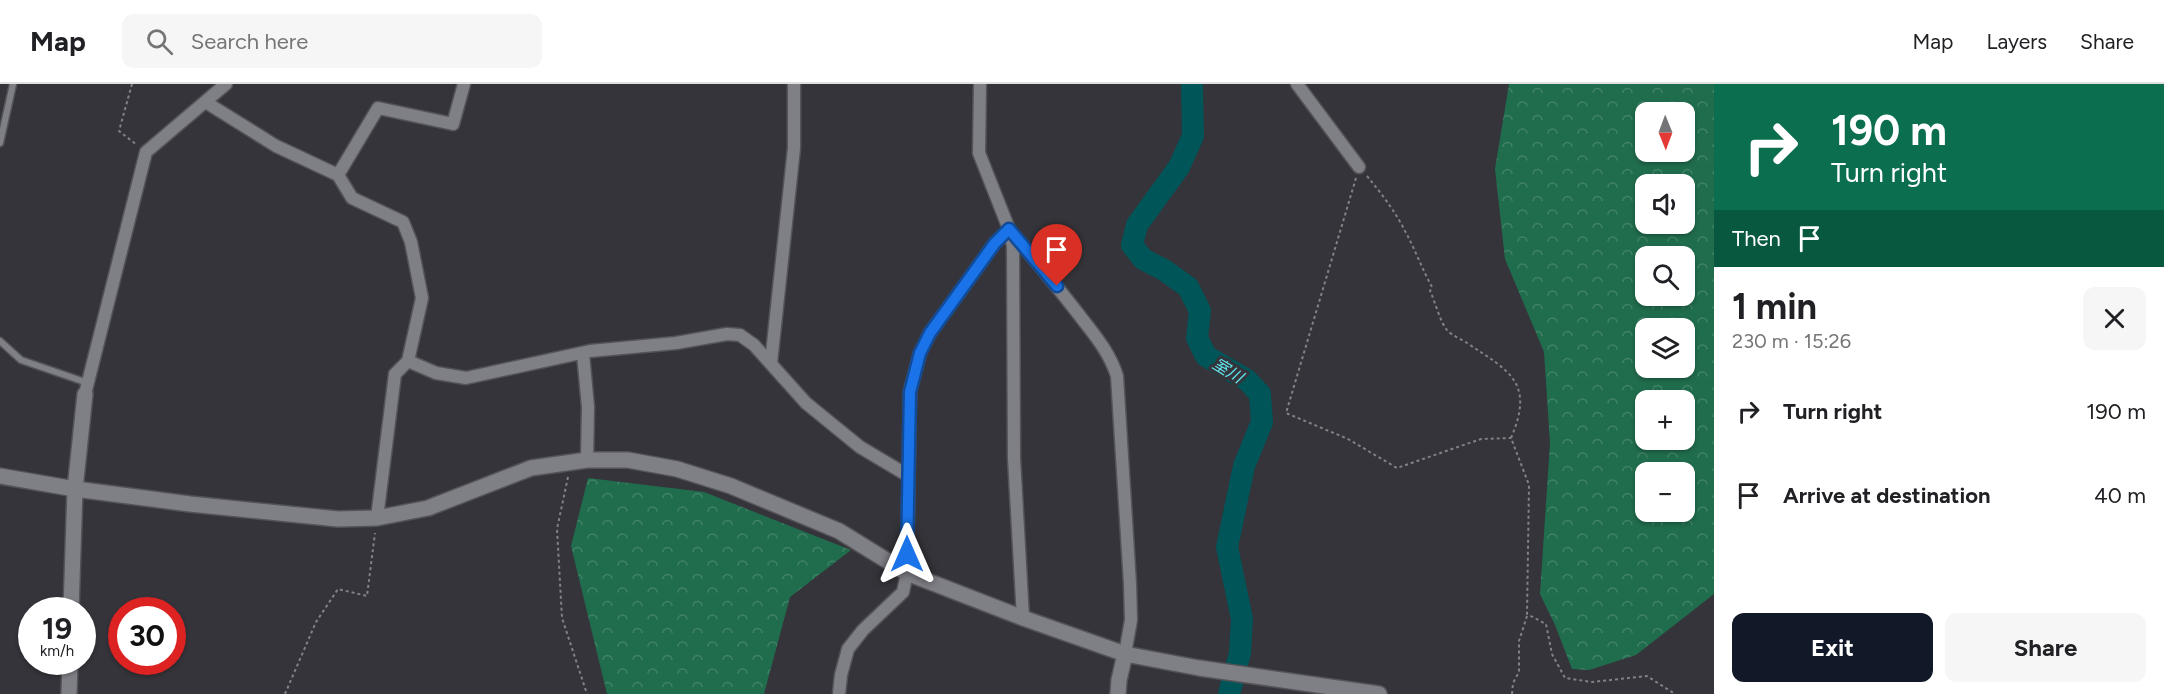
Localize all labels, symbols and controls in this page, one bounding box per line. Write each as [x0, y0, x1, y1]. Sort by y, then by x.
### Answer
search box [122, 14, 542, 68]
text: Map [30, 24, 86, 58]
icon: search [143, 25, 176, 58]
text: Search here [191, 28, 308, 55]
text: Map [1913, 29, 1953, 54]
text: Layers [1986, 29, 2047, 54]
text: Share [2080, 29, 2134, 54]
north arrow [1635, 102, 1695, 162]
map controls [1635, 102, 1695, 522]
text: 190 m [1831, 105, 1947, 156]
icon: right [1732, 108, 1810, 186]
text: Turn right [1831, 156, 1947, 189]
button: sound [1635, 174, 1695, 234]
icon: arrive [1793, 222, 1826, 255]
pin [1031, 224, 1082, 286]
text: Then [1732, 225, 1781, 252]
icon: arrive [1040, 233, 1073, 266]
button: search [1635, 246, 1695, 306]
text: 1 min [1732, 285, 1817, 328]
button: close [2083, 287, 2146, 350]
button: layers [1635, 318, 1695, 378]
text: 230 m · 15:26 [1732, 329, 1851, 353]
water label: 室川 [1209, 354, 1248, 388]
button: + [1635, 390, 1695, 450]
icon: right [1732, 395, 1765, 428]
text: Turn right [1783, 398, 1882, 425]
text: 190 m [2086, 398, 2146, 425]
button: − [1635, 462, 1695, 522]
icon: arrive [1732, 479, 1765, 512]
text: Arrive at destination [1783, 482, 1991, 509]
text: 40 m [2094, 482, 2146, 509]
position arrow [875, 522, 939, 586]
speed limit sign: 30 [108, 597, 186, 675]
text: 19 [42, 610, 72, 647]
button: Exit [1732, 613, 1933, 682]
button: Share [1945, 613, 2146, 682]
text: km/h [40, 642, 74, 660]

